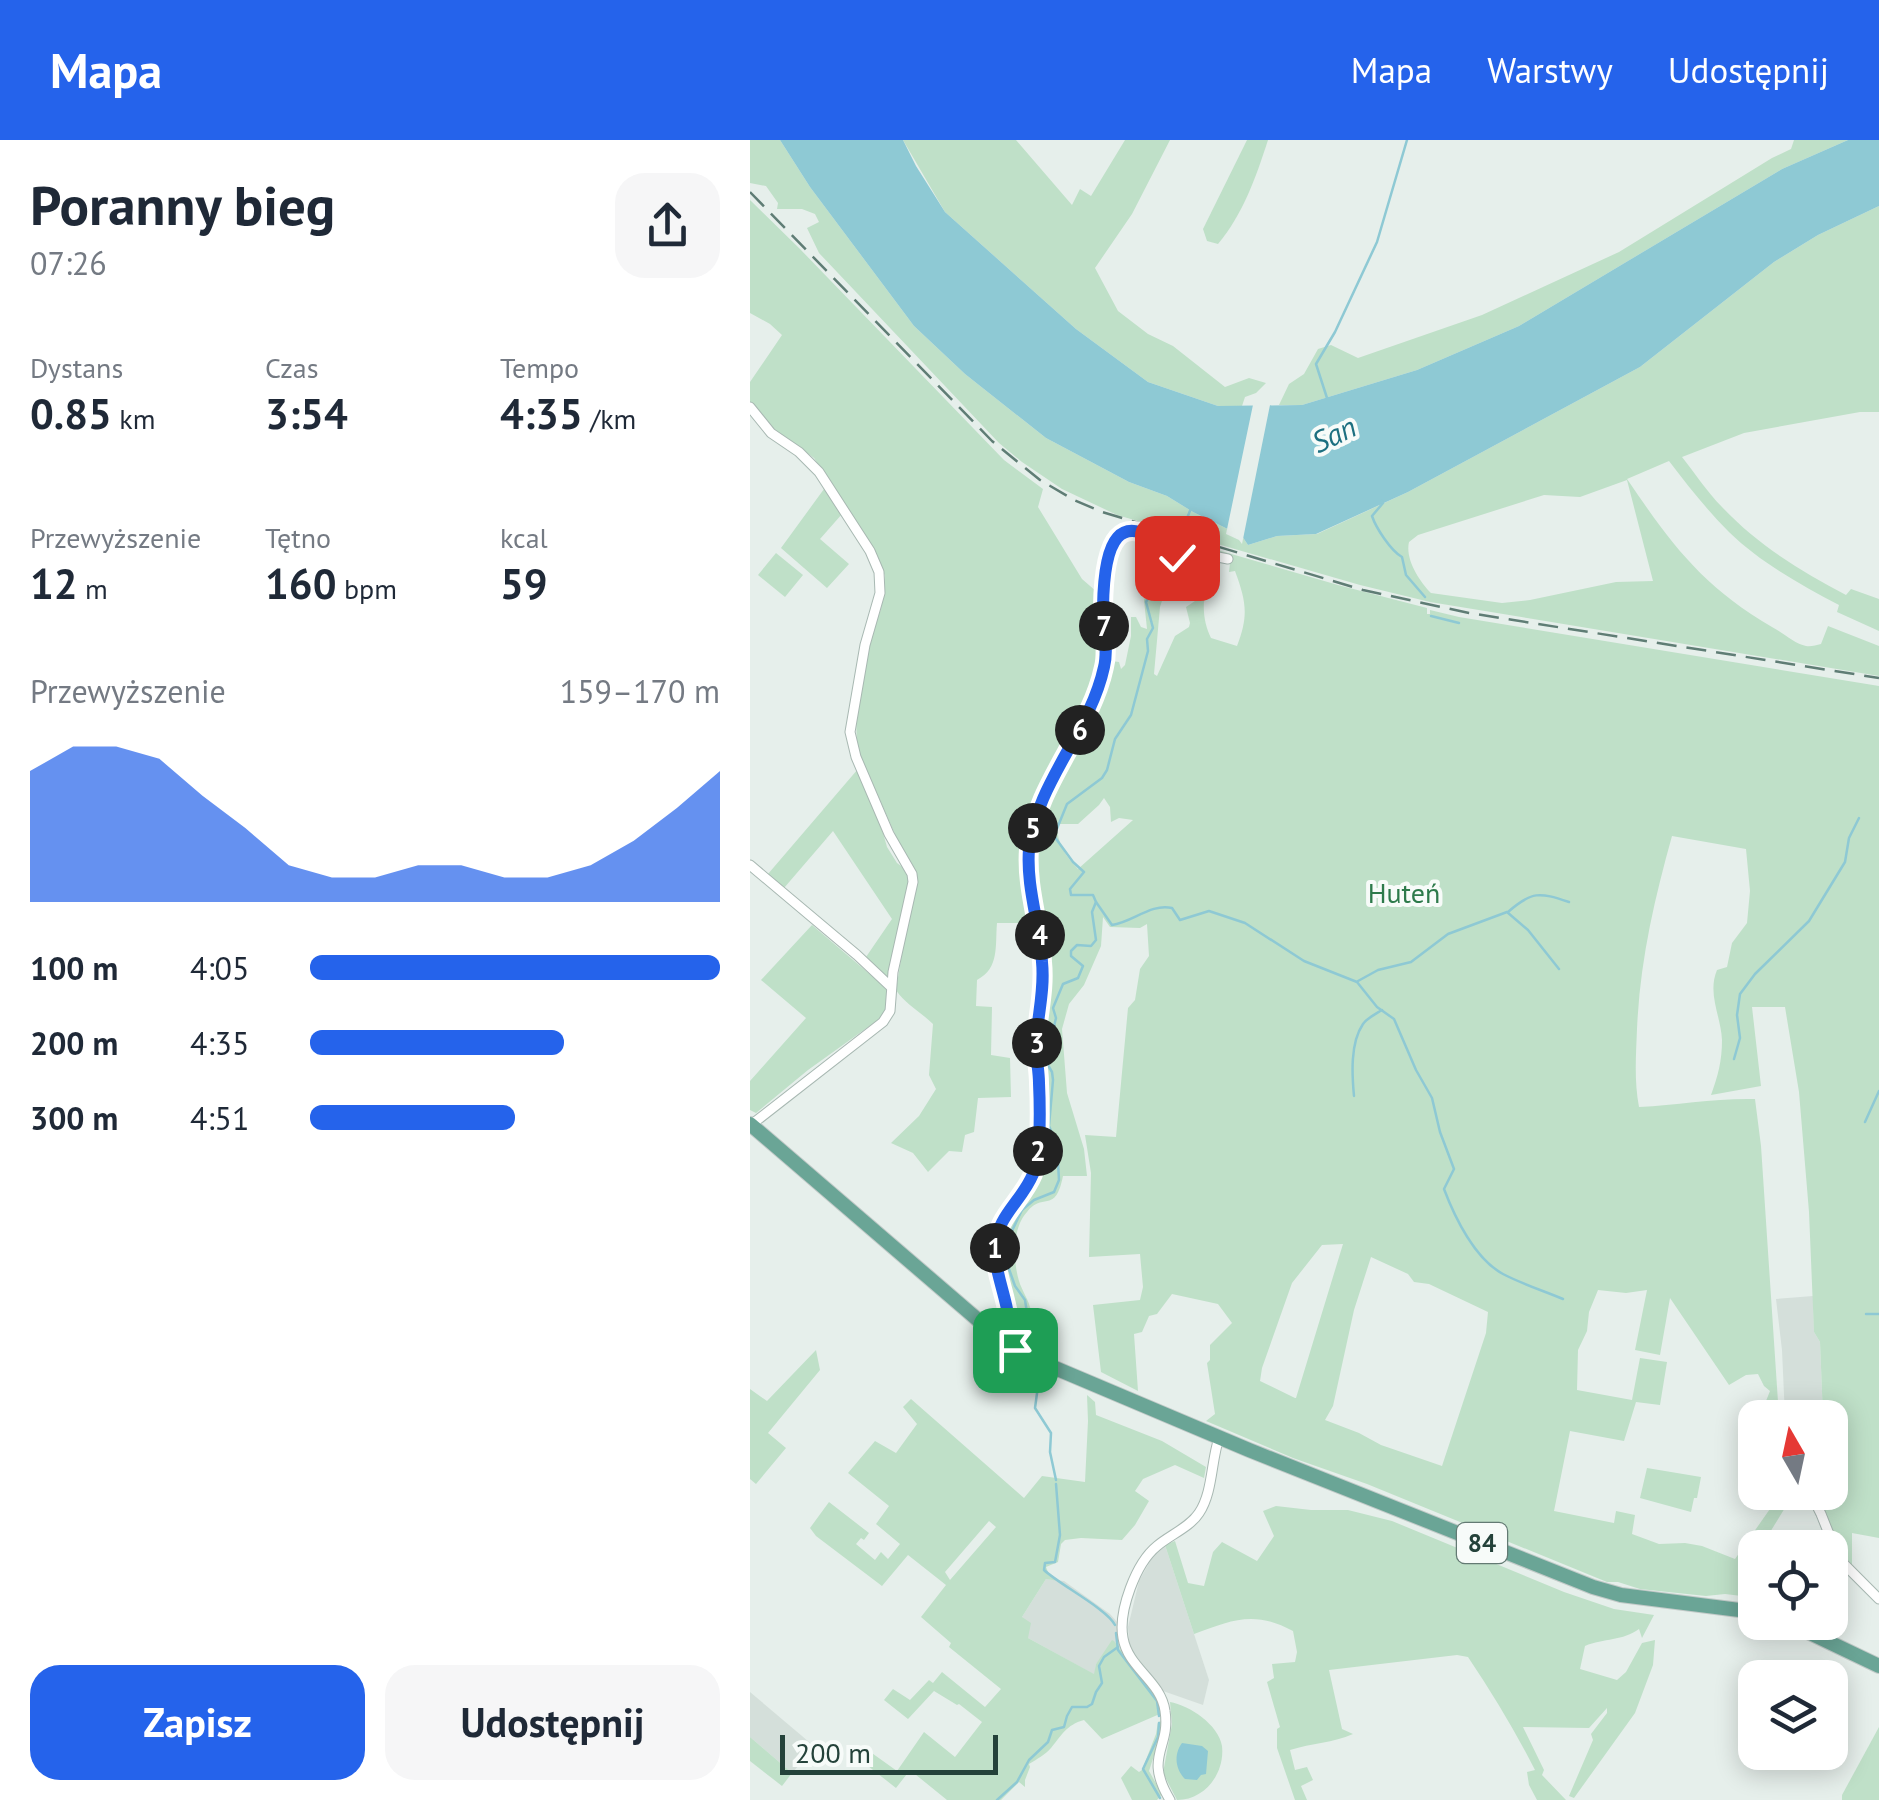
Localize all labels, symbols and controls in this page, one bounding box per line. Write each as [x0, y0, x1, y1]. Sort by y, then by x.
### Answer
text: Mapa [50, 39, 162, 101]
text: Mapa [1351, 47, 1432, 93]
text: Warstwy [1487, 47, 1613, 93]
text: Udostępnij [1668, 47, 1829, 93]
text: Poranny bieg [30, 169, 335, 240]
button: share [615, 173, 720, 278]
text: 07:26 [30, 242, 107, 284]
text: Dystans [30, 349, 123, 386]
text: Czas [265, 349, 319, 386]
text: Tempo [500, 349, 579, 386]
text: 0.85 [30, 386, 112, 441]
text: 3:54 [265, 386, 348, 441]
text: 4:35 [500, 386, 583, 441]
text: km [112, 400, 155, 437]
text: /km [583, 400, 636, 437]
water label: San [1305, 406, 1362, 461]
pin [1135, 516, 1220, 601]
text: Przewyższenie [30, 519, 201, 556]
text: Tętno [265, 519, 331, 556]
text: kcal [500, 519, 548, 556]
icon: check [1150, 531, 1205, 586]
text: 12 [30, 556, 78, 611]
text: 160 [265, 556, 336, 611]
text: 59 [500, 556, 548, 611]
text: m [78, 570, 108, 607]
text: bpm [336, 570, 397, 607]
pin: 7 [1079, 601, 1129, 651]
text: 7 [1096, 607, 1112, 644]
text: Przewyższenie [30, 670, 226, 712]
text: 159–170 m [560, 670, 720, 712]
pin: 6 [1055, 705, 1105, 755]
text: 6 [1072, 711, 1088, 748]
pin: 5 [1008, 803, 1058, 853]
text: 5 [1025, 809, 1041, 846]
park label: Huteń [1368, 874, 1440, 911]
pin: 4 [1015, 910, 1065, 960]
text: 4 [1032, 916, 1048, 953]
text: 100 m [30, 947, 118, 989]
text: 4:05 [190, 947, 249, 989]
pin: 3 [1012, 1018, 1062, 1068]
text: 200 m [30, 1022, 118, 1064]
text: 4:35 [190, 1022, 249, 1064]
text: 3 [1029, 1024, 1045, 1061]
text: 300 m [30, 1097, 118, 1139]
text: 4:51 [190, 1097, 249, 1139]
pin: 2 [1013, 1126, 1063, 1176]
text: 2 [1030, 1132, 1046, 1169]
pin: 1 [970, 1223, 1020, 1273]
text: 1 [987, 1229, 1003, 1266]
pin [973, 1308, 1058, 1393]
icon: arrive [988, 1323, 1043, 1378]
north arrow [1738, 1400, 1848, 1510]
map controls [1738, 1400, 1848, 1770]
road number: 84 [1457, 1523, 1507, 1563]
button: locate [1738, 1530, 1848, 1640]
button: layers [1738, 1660, 1848, 1770]
button: Zapisz [30, 1665, 365, 1780]
button: Udostępnij [385, 1665, 720, 1780]
scale bar [780, 1730, 998, 1774]
text: 200 m [795, 1734, 871, 1771]

